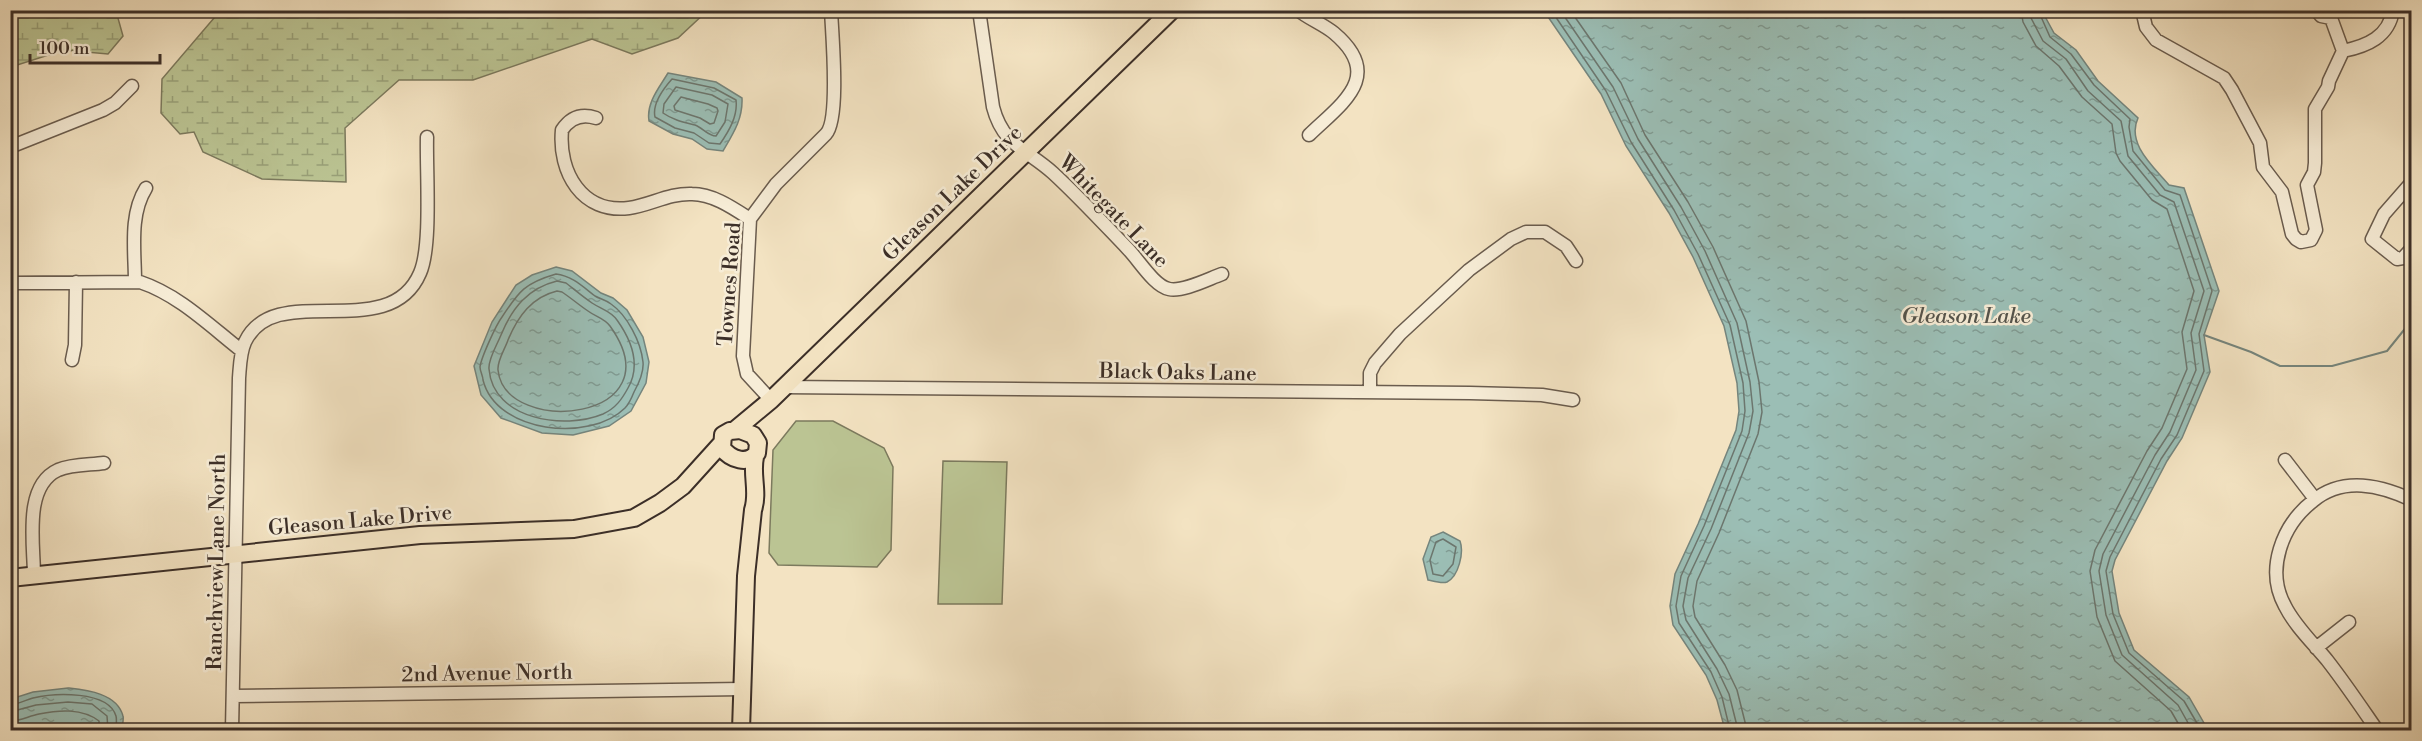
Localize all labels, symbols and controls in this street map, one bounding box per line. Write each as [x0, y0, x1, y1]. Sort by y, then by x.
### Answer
scale bar [30, 27, 160, 65]
text: 100 m [39, 37, 90, 60]
street label: Gleason Lake Drive [877, 120, 1028, 267]
street label: Whitegate Lane [1052, 149, 1174, 274]
street label: Townes Road [713, 221, 747, 347]
water label: Gleason Lake [1901, 303, 2031, 330]
street label: Black Oaks Lane [1098, 359, 1257, 387]
street label: Ranchview Lane North [202, 453, 232, 671]
street label: Gleason Lake Drive [267, 500, 453, 542]
street label: 2nd Avenue North [401, 659, 573, 688]

